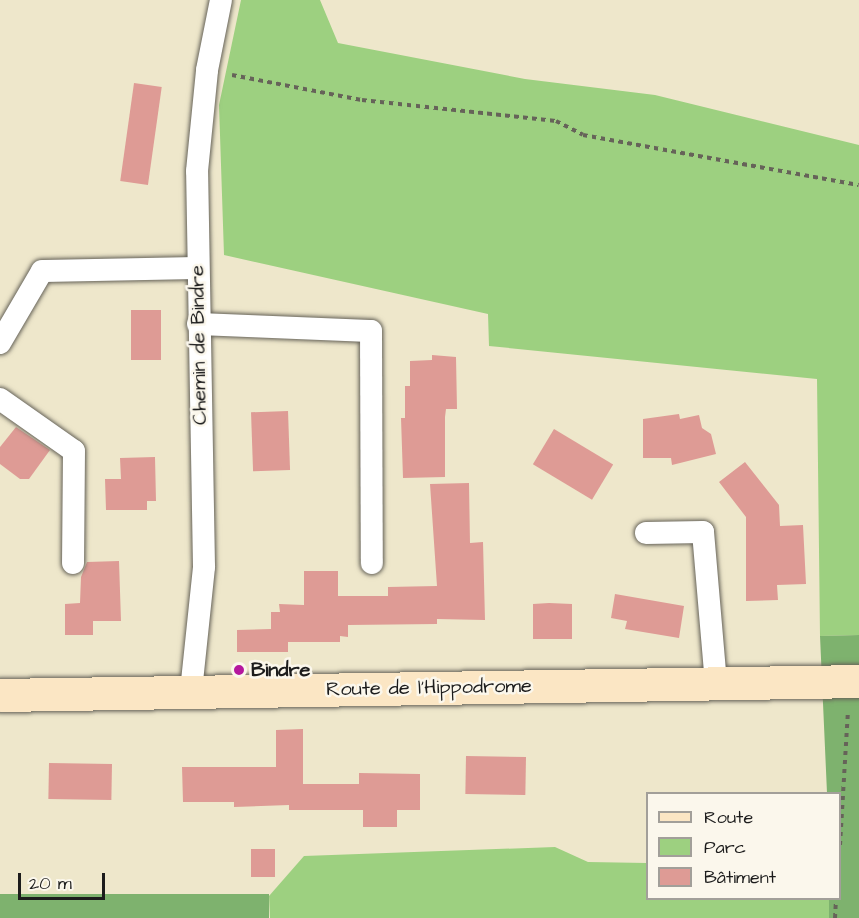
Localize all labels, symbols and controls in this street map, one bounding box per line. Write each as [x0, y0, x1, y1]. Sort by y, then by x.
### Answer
street label: Chemin de Bindre [186, 265, 212, 425]
place label: Bindre [251, 658, 310, 682]
marker: Bindre [232, 663, 246, 677]
street label: Route de l'Hippodrome [326, 674, 532, 702]
legend [646, 792, 841, 900]
text: Route [704, 805, 753, 830]
text: Parc [704, 835, 746, 860]
scale bar [21, 861, 108, 899]
text: Bâtiment [704, 865, 776, 890]
text: 20 m [29, 871, 72, 896]

